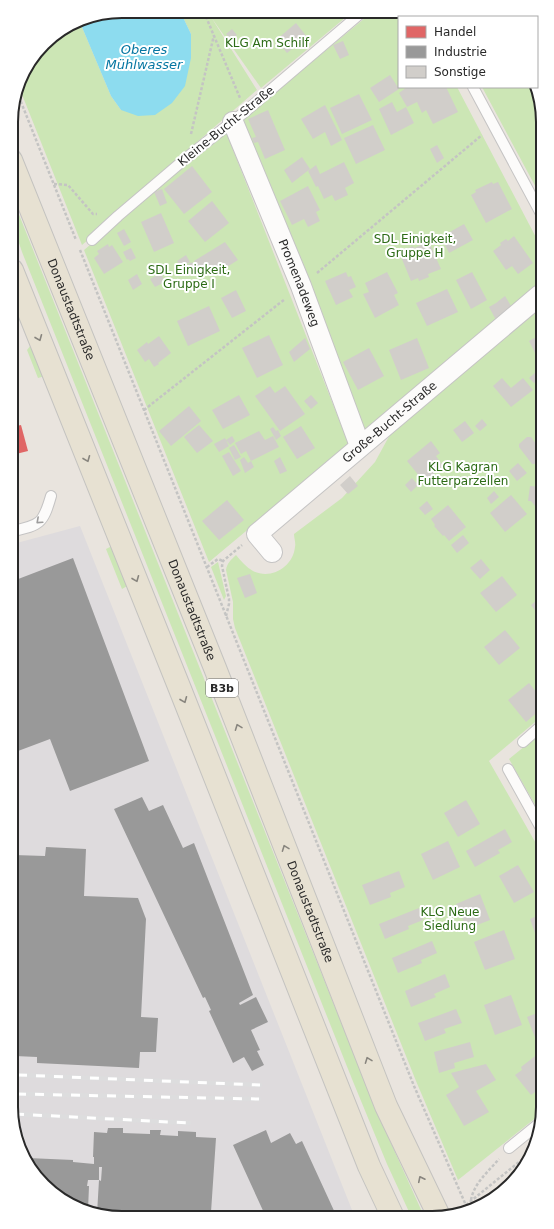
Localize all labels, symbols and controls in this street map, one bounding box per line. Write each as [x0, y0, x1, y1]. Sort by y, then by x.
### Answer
legend [398, 16, 538, 88]
text: Handel [434, 25, 476, 39]
park label: KLG Am Schilf [225, 36, 310, 50]
water label: Oberes Mühlwasser [106, 42, 184, 72]
text: Industrie [434, 45, 487, 59]
text: Sonstige [434, 65, 486, 79]
street label: Kleine-Bucht-Straße [175, 83, 277, 169]
park label: SDL Einigkeit, Gruppe H [374, 232, 456, 260]
street label: Promenadeweg [275, 237, 322, 329]
street label: Donaustadtstraße [44, 257, 98, 362]
park label: SDL Einigkeit, Gruppe I [148, 263, 230, 291]
one-way arrow [34, 333, 42, 341]
street label: Große-Bucht-Straße [340, 378, 440, 466]
one-way arrow [83, 455, 91, 462]
park label: KLG Kagran Futterparzellen [418, 460, 508, 488]
one-way arrow [36, 516, 44, 524]
street label: Donaustadtstraße [165, 557, 218, 663]
one-way arrow [131, 576, 139, 583]
road number: B3b [206, 679, 238, 697]
one-way arrow [179, 695, 187, 703]
one-way arrow [234, 724, 242, 731]
one-way arrow [281, 845, 289, 852]
street label: Donaustadtstraße [284, 859, 336, 965]
park label: KLG Neue Siedlung [420, 905, 480, 933]
one-way arrow [364, 1057, 372, 1064]
one-way arrow [418, 1176, 426, 1183]

